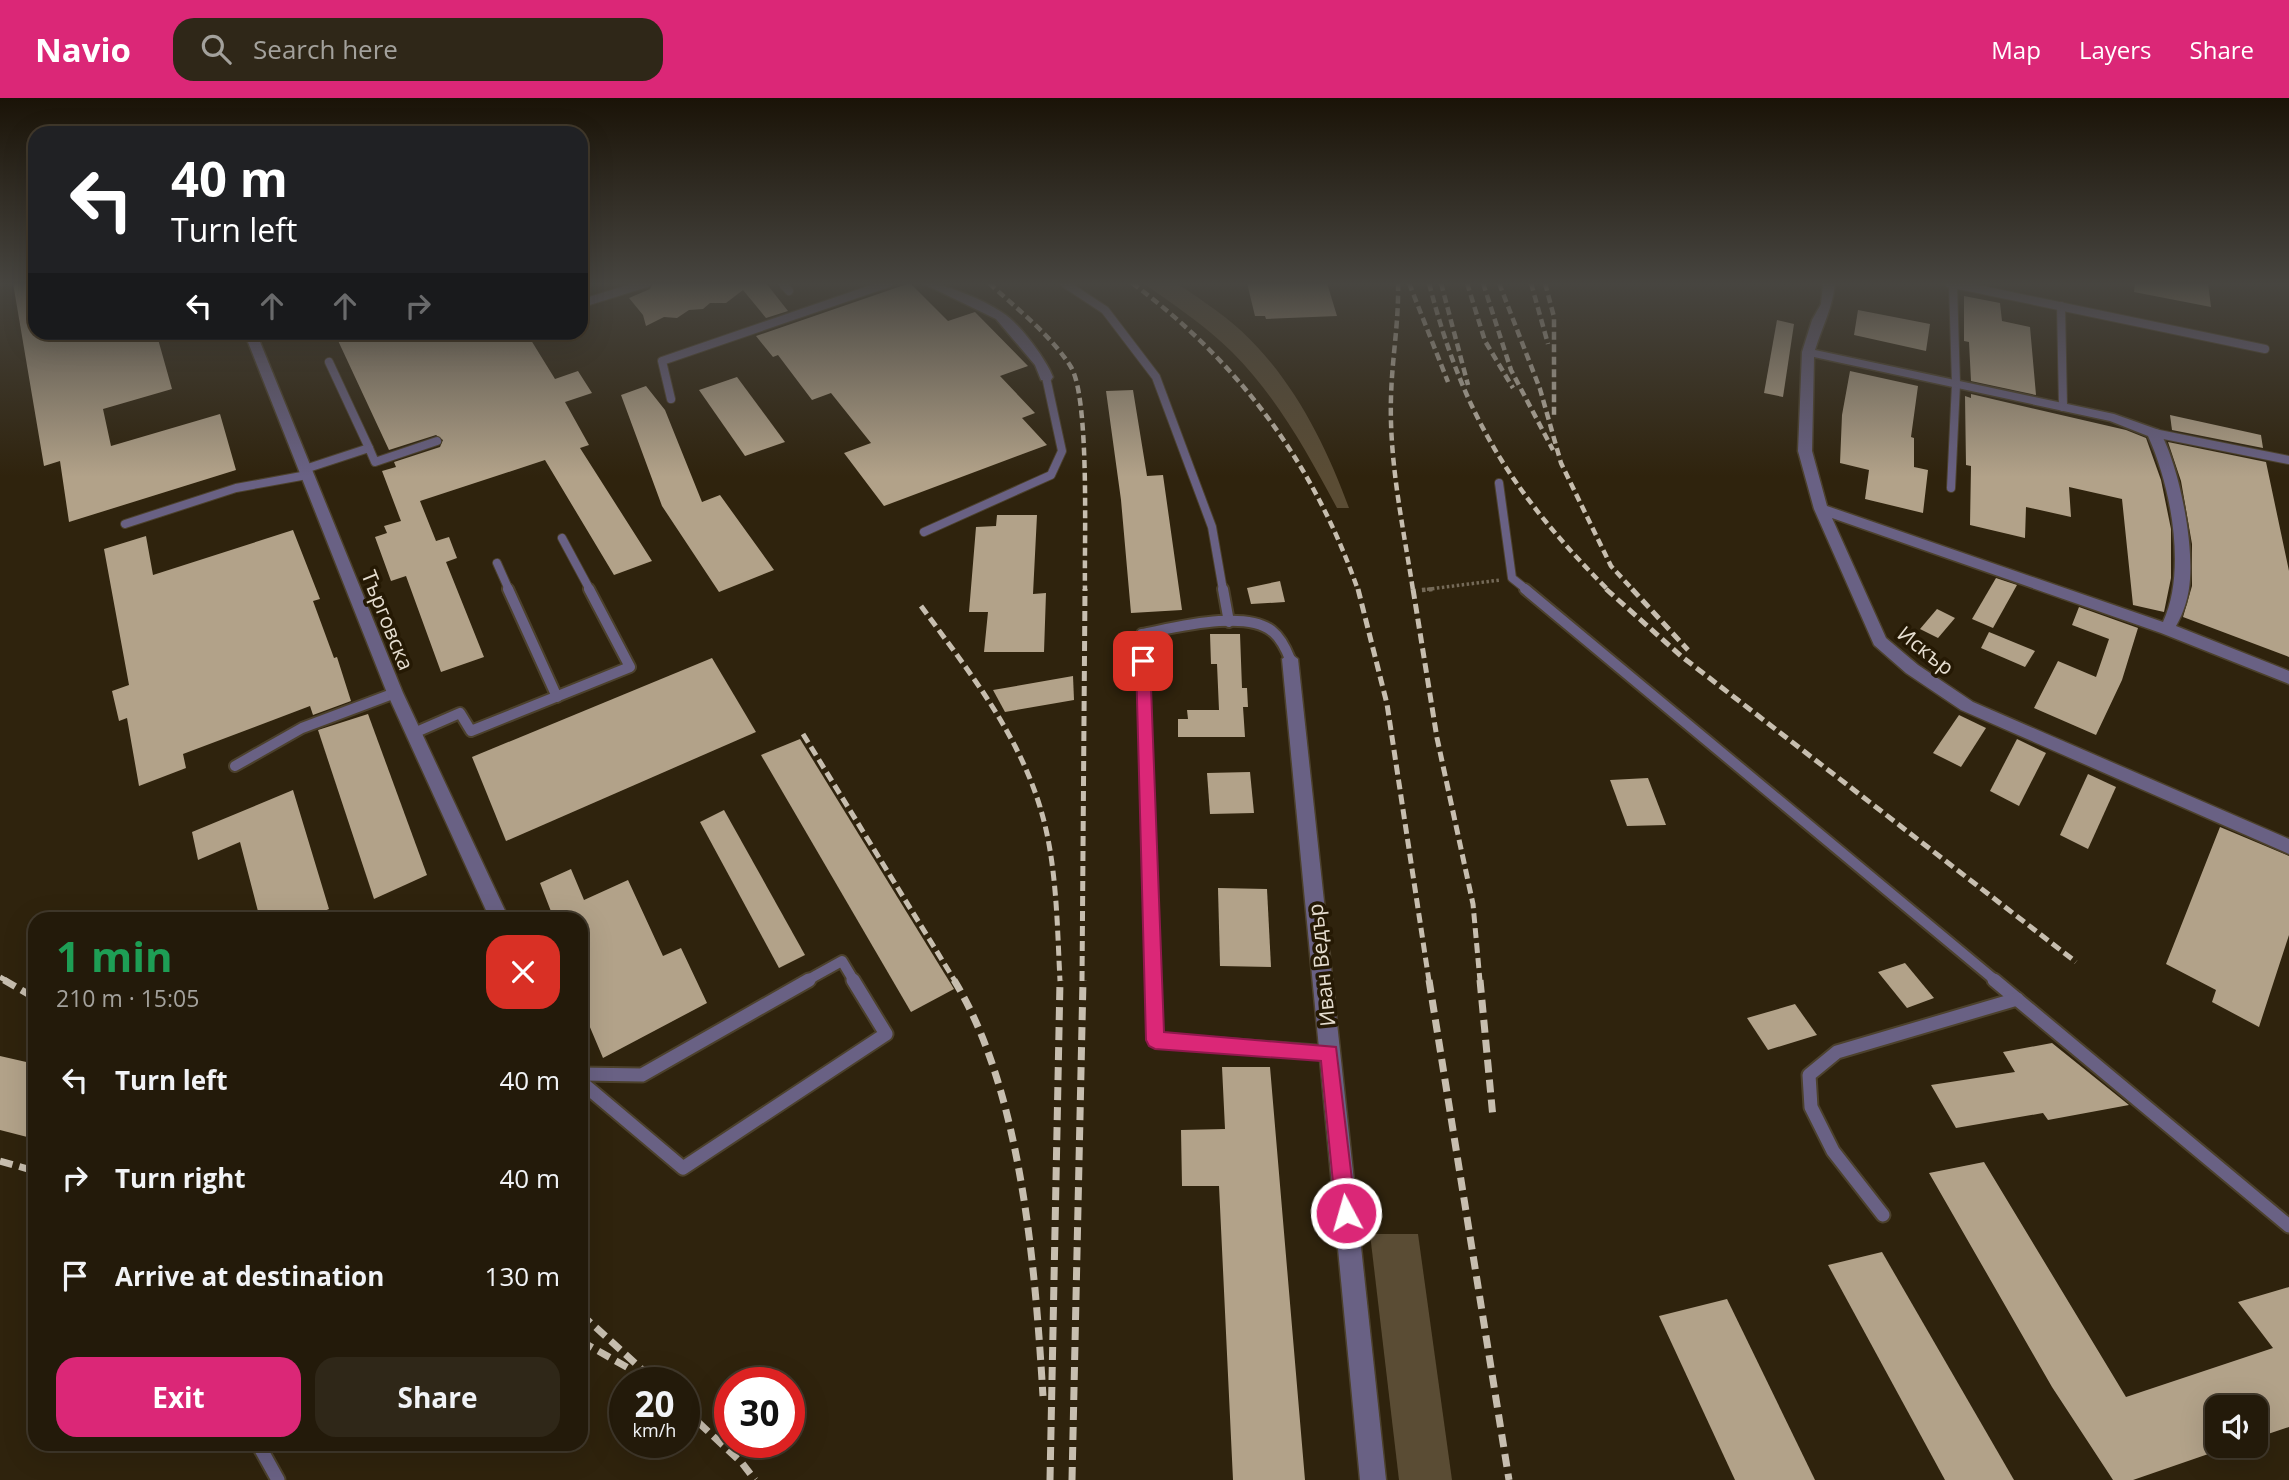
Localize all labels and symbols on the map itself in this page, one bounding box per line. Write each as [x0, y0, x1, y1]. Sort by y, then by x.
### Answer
street label: Търговска [355, 566, 421, 674]
street label: Искър [1892, 619, 1960, 681]
pin [1113, 631, 1173, 691]
street label: Иван Ведър [1301, 902, 1341, 1028]
position arrow [1309, 1176, 1383, 1250]
speed limit sign: 30 [714, 1367, 805, 1458]

